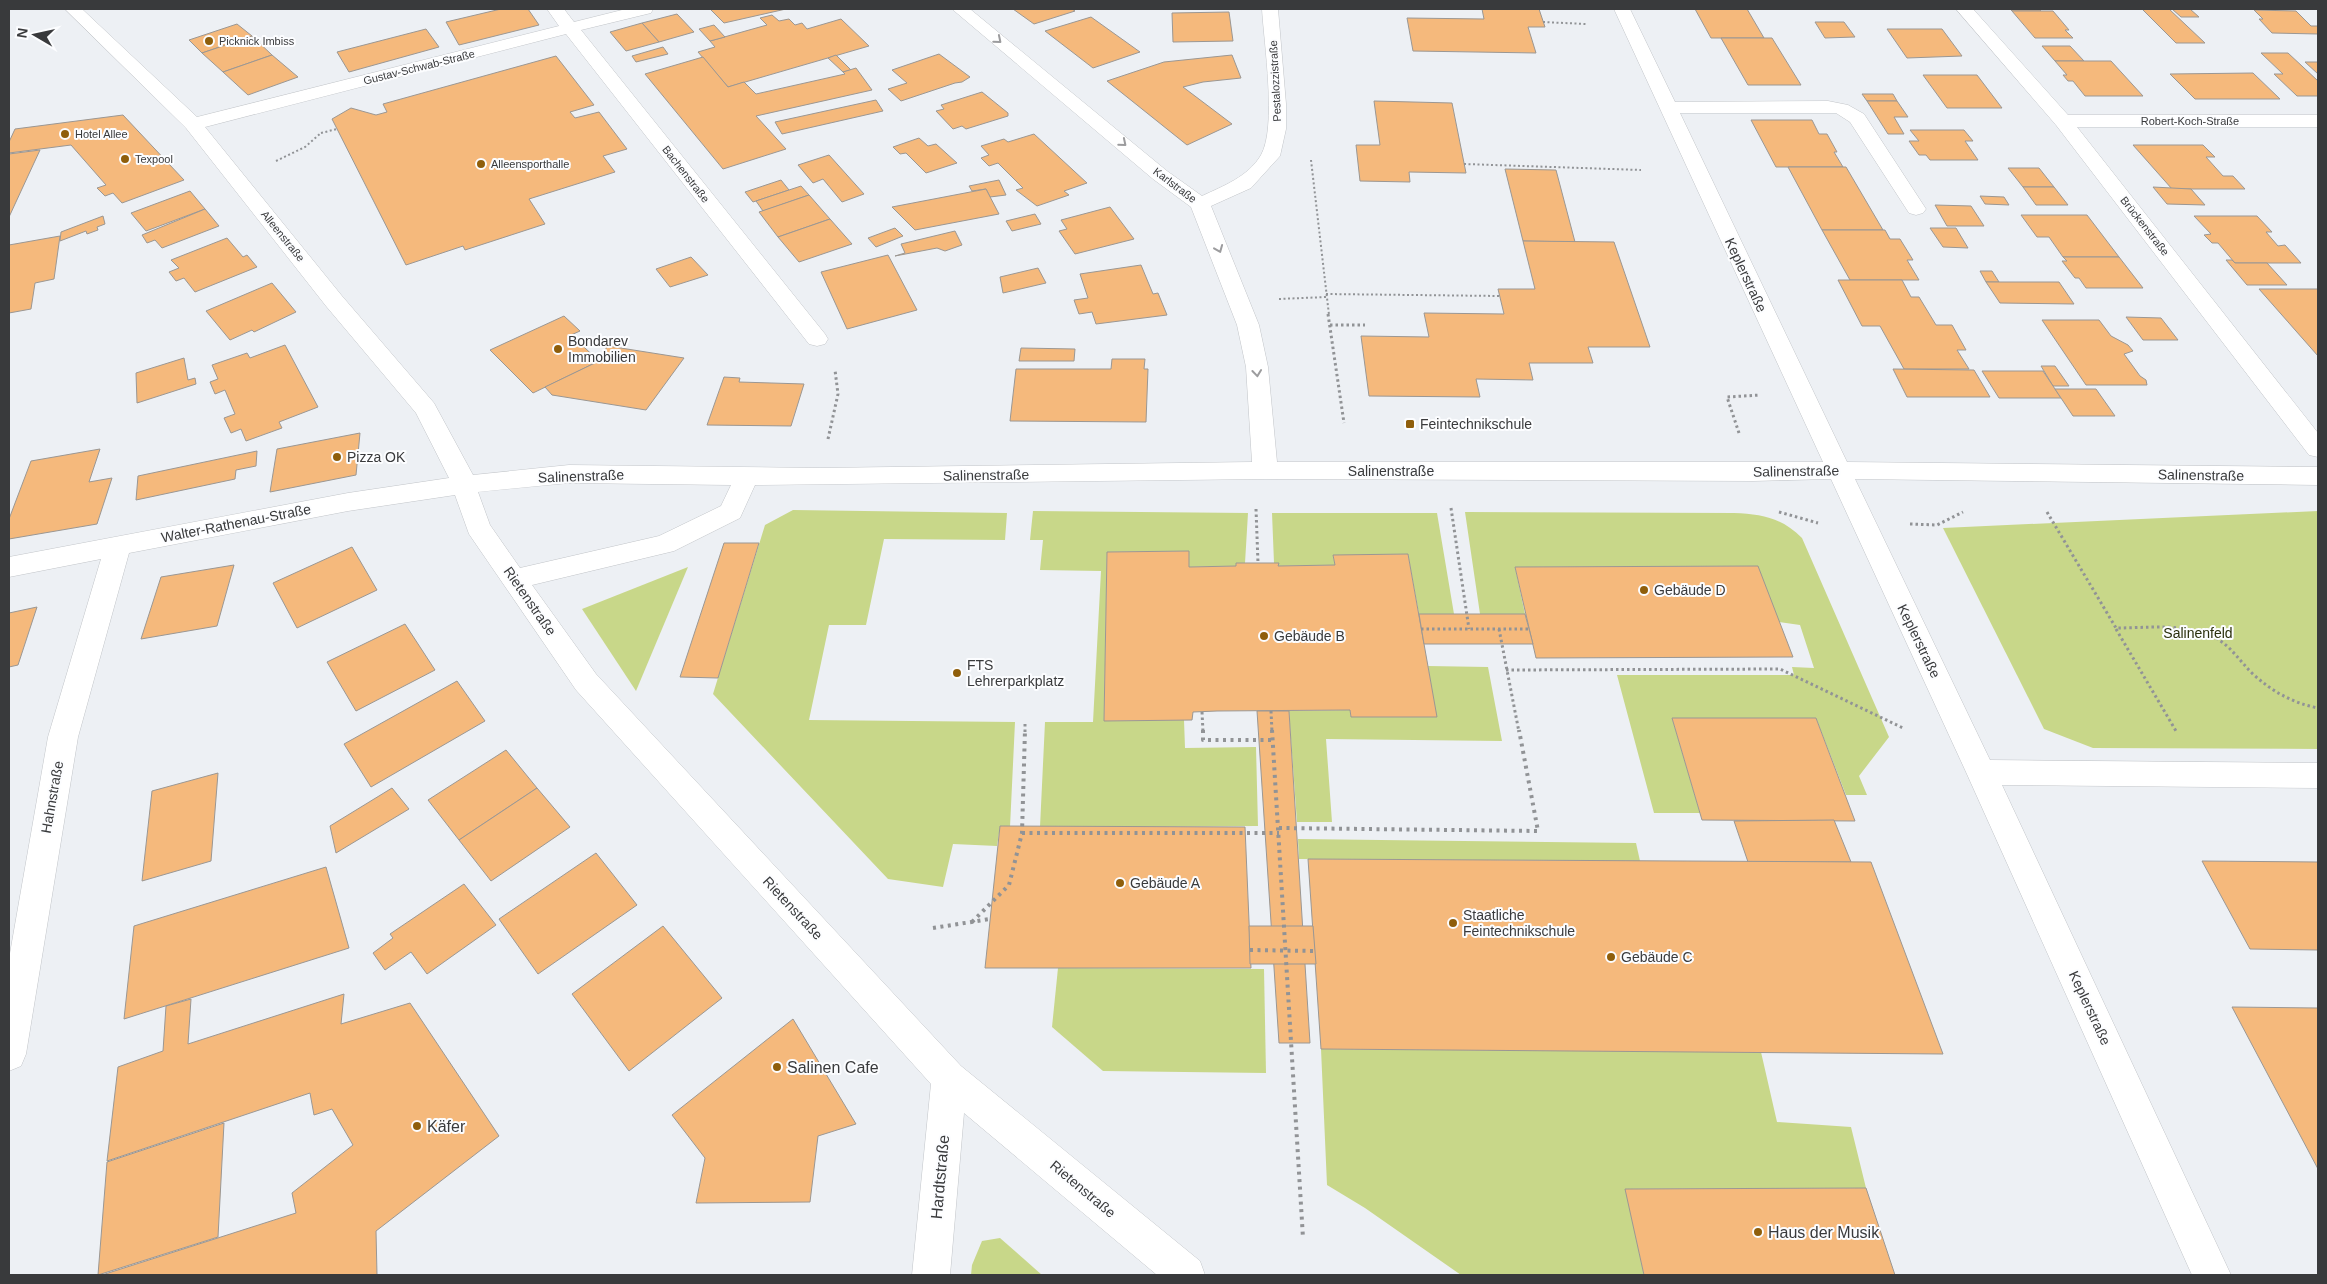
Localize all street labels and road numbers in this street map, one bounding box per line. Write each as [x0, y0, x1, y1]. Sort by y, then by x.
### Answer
street label: Pestalozzistraße [1267, 40, 1283, 122]
street label: Gustav-Schwab-Straße [362, 47, 476, 87]
street label: Robert-Koch-Straße [2141, 115, 2239, 127]
street label: Bachenstraße [660, 143, 712, 205]
street label: Karlstraße [1151, 165, 1199, 205]
street label: Brückenstraße [2118, 194, 2172, 258]
street label: Alleenstraße [259, 208, 307, 264]
street label: Keplerstraße [1722, 235, 1770, 315]
street label: Salinenstraße [1753, 462, 1840, 480]
street label: Salinenstraße [1348, 463, 1434, 479]
street label: Salinenstraße [538, 466, 625, 486]
street label: Salinenstraße [943, 466, 1030, 484]
street label: Salinenstraße [2158, 466, 2245, 484]
street label: Walter-Rathenau-Straße [160, 501, 312, 545]
street label: Rietenstraße [500, 564, 560, 639]
street label: Keplerstraße [1894, 601, 1944, 681]
street label: Hahnstraße [38, 759, 66, 834]
street label: Rietenstraße [760, 873, 826, 943]
street label: Keplerstraße [2066, 968, 2114, 1048]
street label: Hardtstraße [928, 1134, 952, 1220]
street label: Rietenstraße [1047, 1157, 1119, 1221]

